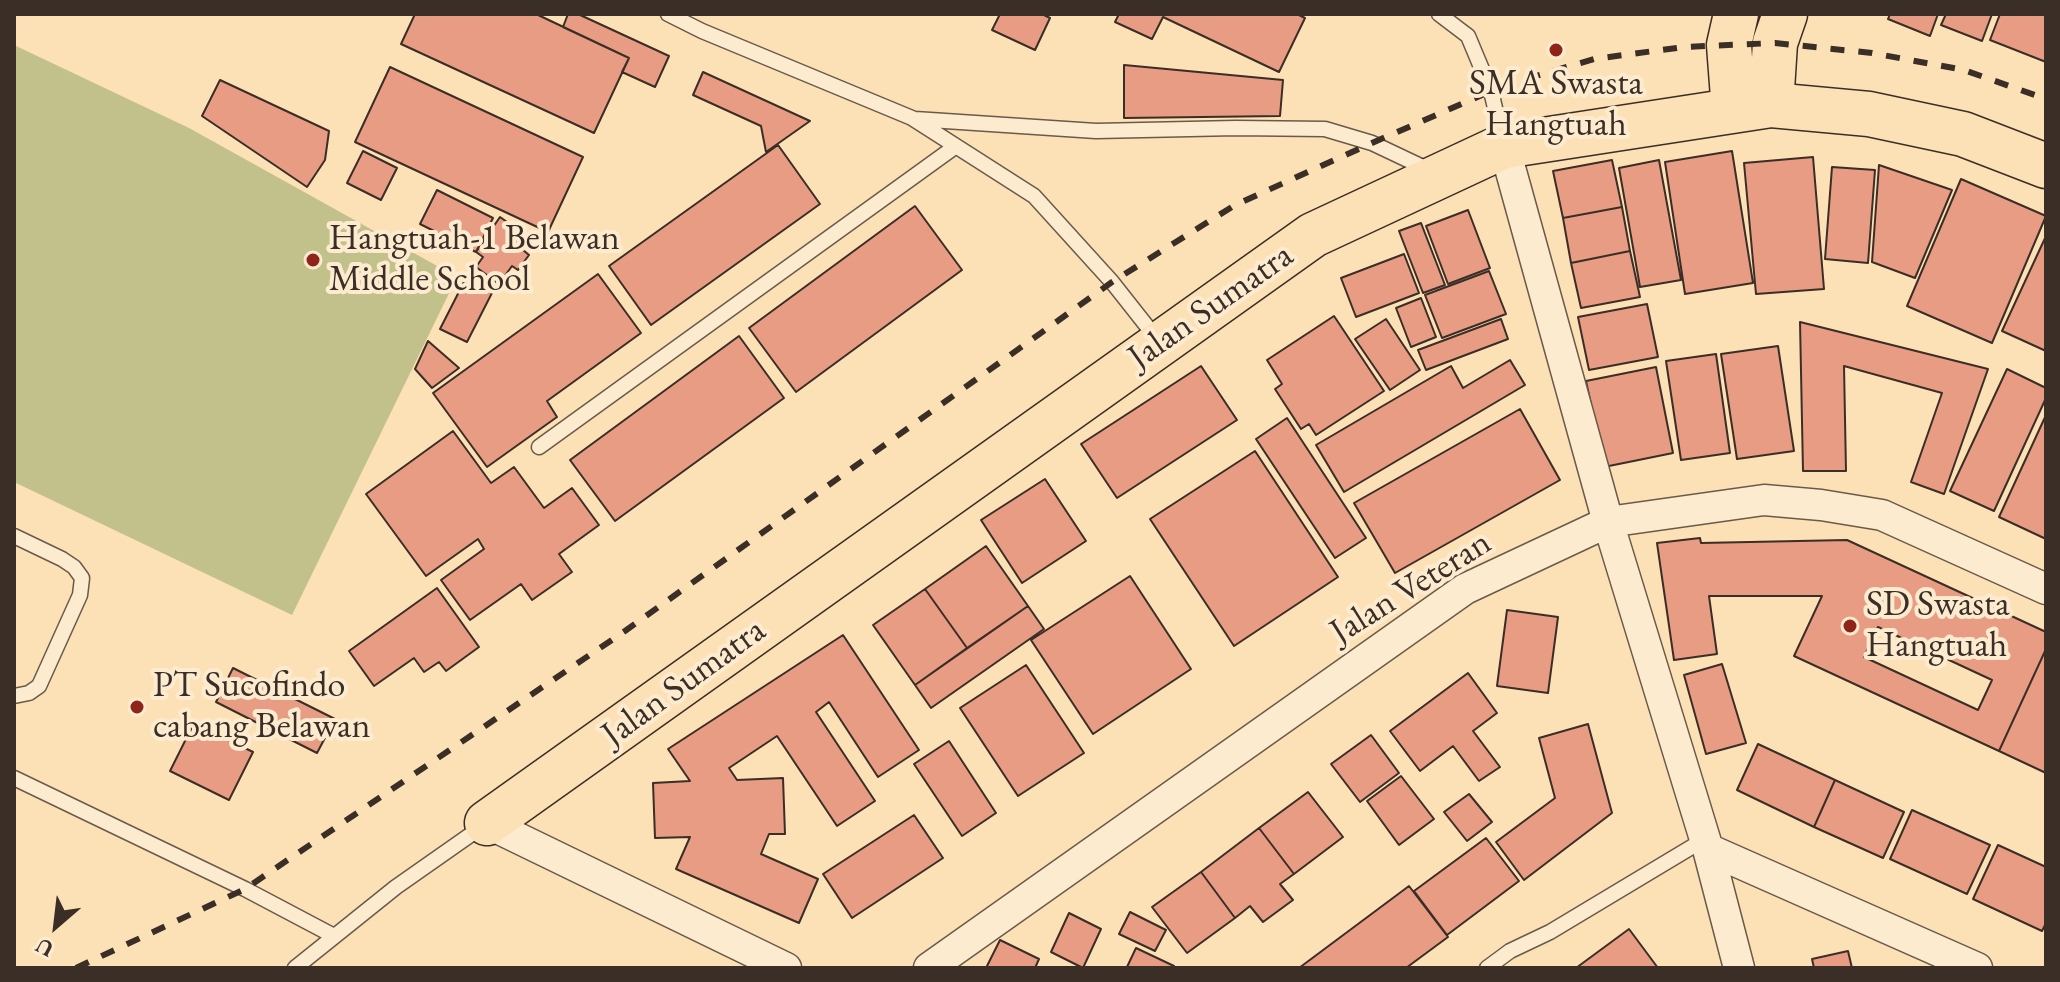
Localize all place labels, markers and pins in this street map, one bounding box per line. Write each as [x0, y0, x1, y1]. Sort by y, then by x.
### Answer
marker: SMA Swasta Hangtuah [1547, 41, 1565, 59]
place label: SMA Swasta Hangtuah [1469, 62, 1643, 147]
place label: Hangtuah-1 Belawan Middle School [329, 217, 620, 302]
marker: Hangtuah-1 Belawan Middle School [304, 251, 322, 269]
place label: SD Swasta Hangtuah [1866, 583, 2010, 668]
marker: SD Swasta Hangtuah [1841, 617, 1859, 635]
place label: PT Sucofindo cabang Belawan [153, 664, 370, 749]
marker: PT Sucofindo cabang Belawan [128, 698, 146, 716]

